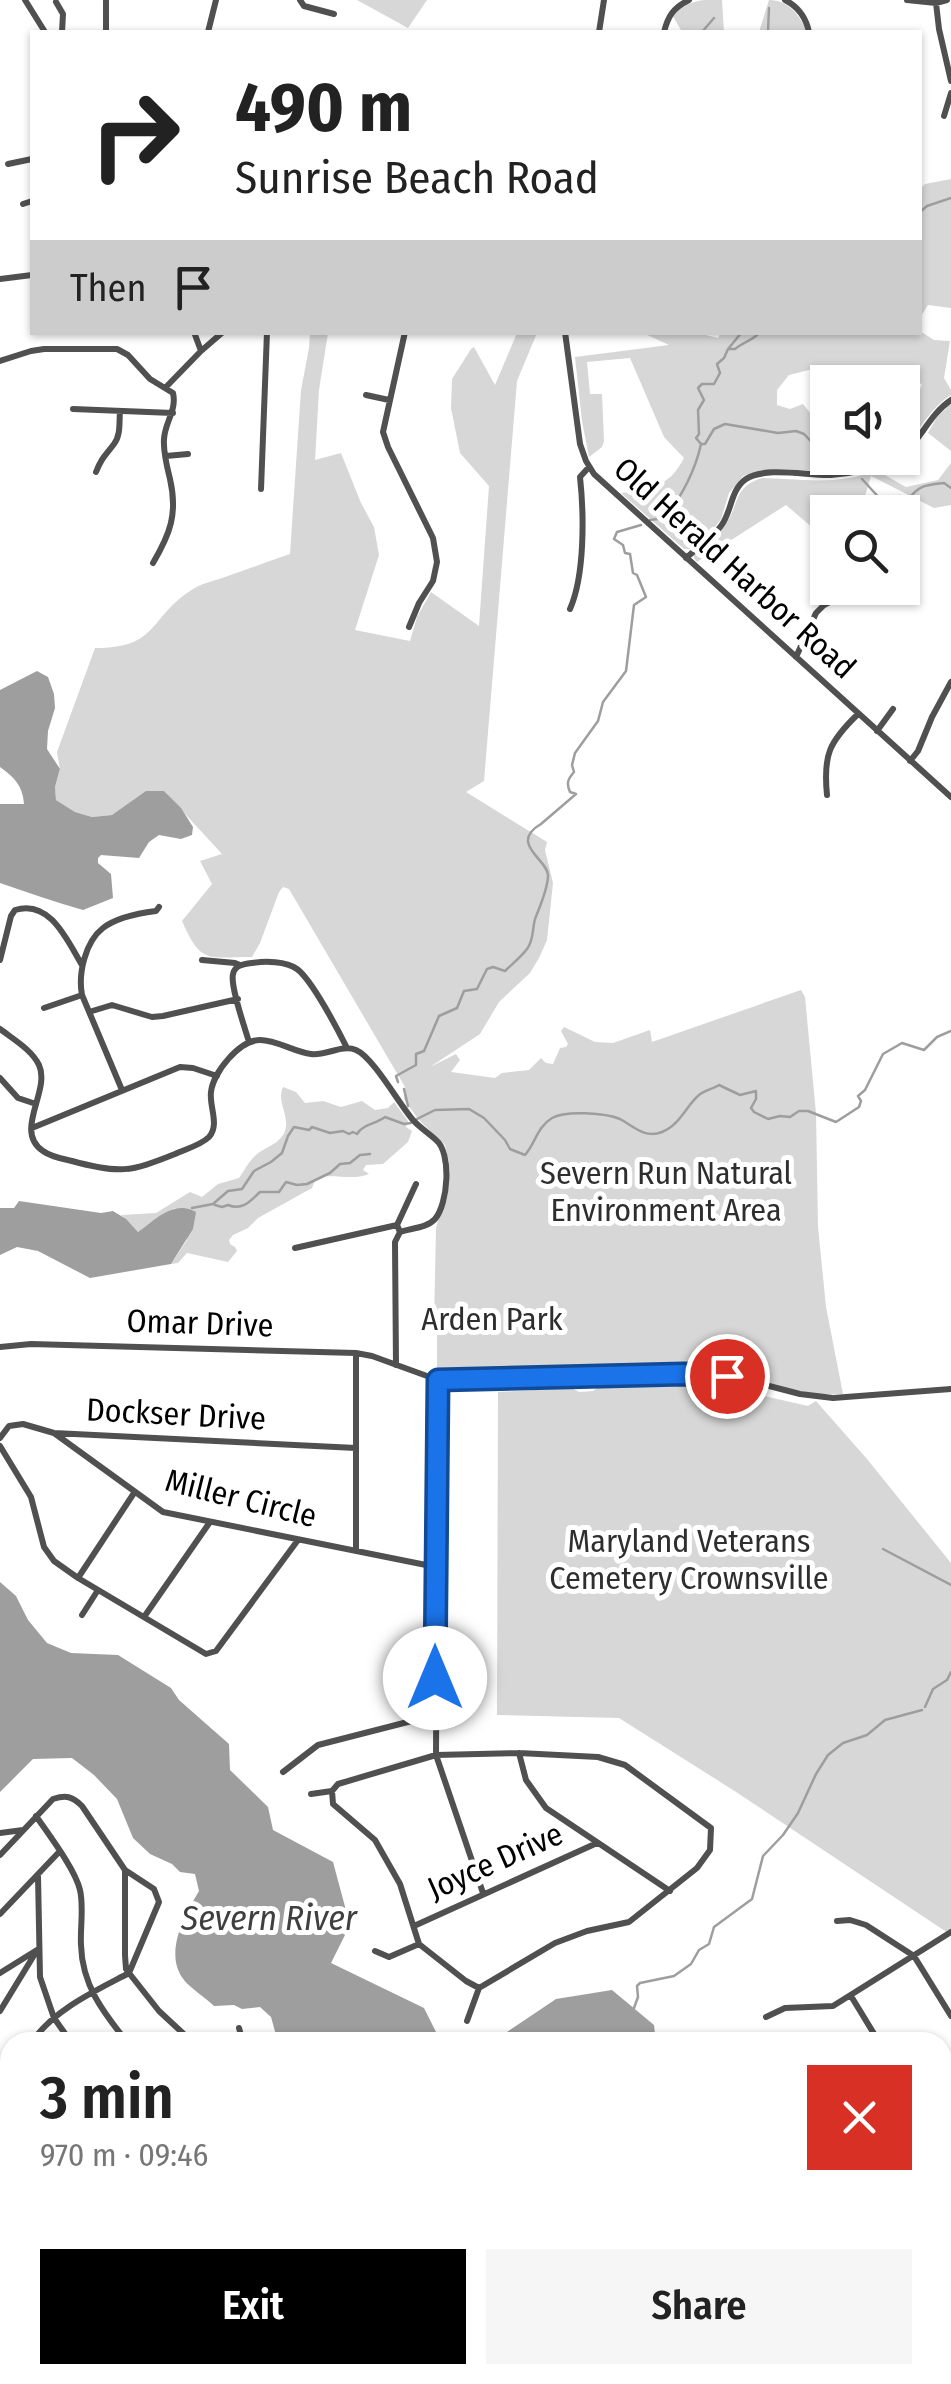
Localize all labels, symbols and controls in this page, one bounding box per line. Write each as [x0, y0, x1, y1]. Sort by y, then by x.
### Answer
text: 490 m [235, 66, 412, 150]
icon: right [70, 70, 200, 200]
text: Sunrise Beach Road [235, 151, 599, 205]
icon: arrive [166, 260, 221, 315]
text: Then [70, 265, 146, 311]
map controls [810, 365, 920, 605]
button: sound [810, 365, 920, 475]
street label: Old Herald Harbor Road [606, 450, 864, 686]
button: search [810, 495, 920, 605]
park label: Severn Run Natural Environment Area [540, 1154, 792, 1229]
park label: Arden Park [421, 1300, 563, 1338]
street label: Omar Drive [126, 1301, 274, 1345]
pin [685, 1334, 770, 1419]
icon: arrive [700, 1349, 755, 1404]
street label: Dockser Drive [85, 1390, 267, 1438]
street label: Miller Circle [161, 1461, 321, 1535]
park label: Maryland Veterans Cemetery Crownsville [549, 1522, 829, 1597]
position arrow [383, 1626, 487, 1730]
street label: Joyce Drive [422, 1814, 568, 1908]
water label: Severn River [180, 1897, 359, 1939]
text: 3 min [40, 2062, 174, 2134]
button: close [807, 2065, 912, 2170]
text: 970 m · 09:46 [40, 2136, 208, 2174]
button: Exit [40, 2249, 466, 2364]
button: Share [486, 2249, 912, 2364]

